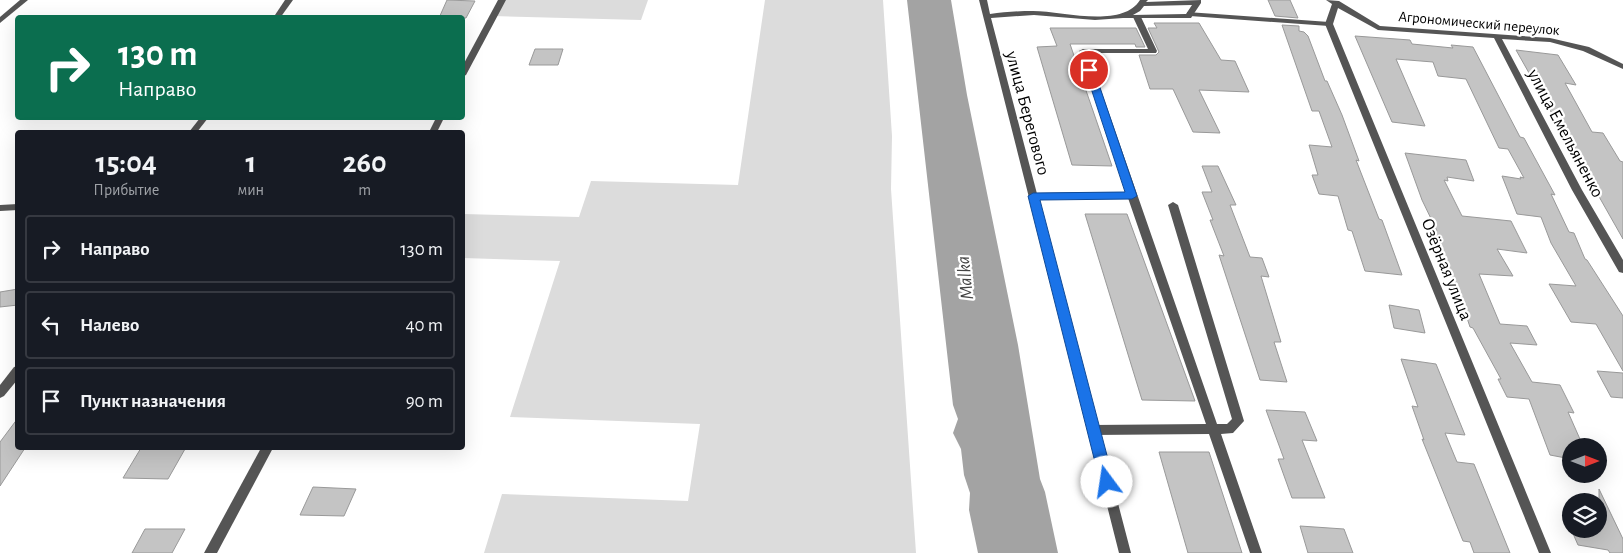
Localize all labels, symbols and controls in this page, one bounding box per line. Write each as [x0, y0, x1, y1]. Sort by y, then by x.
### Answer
street label: Агрономический переулок [1398, 9, 1560, 38]
icon: right [35, 35, 100, 100]
text: 130 m [118, 37, 197, 72]
street label: улица Берегового [1002, 48, 1052, 177]
pin [1068, 49, 1110, 91]
icon: arrive [1075, 56, 1103, 84]
street label: улица Емельяненко [1523, 66, 1606, 201]
text: Направо [118, 78, 196, 100]
text: 15:04 [96, 148, 157, 178]
text: 1 [245, 148, 256, 178]
text: 260 [342, 148, 387, 178]
text: Прибытие [93, 182, 159, 198]
text: мин [238, 182, 264, 198]
text: m [358, 182, 371, 198]
street label: Озёрная улица [1417, 216, 1475, 323]
icon: right [37, 235, 65, 263]
text: Направо [80, 240, 150, 259]
text: 130 m [400, 240, 443, 259]
water label: Malka [954, 255, 977, 301]
icon: left [37, 311, 65, 339]
text: Налево [80, 316, 139, 335]
text: 40 m [405, 316, 443, 335]
icon: arrive [37, 387, 65, 415]
text: Пункт назначения [80, 392, 226, 411]
text: 90 m [406, 392, 443, 411]
north arrow [1562, 438, 1608, 482]
map controls [1562, 438, 1607, 538]
position arrow [1080, 455, 1132, 507]
button: layers [1562, 493, 1607, 538]

